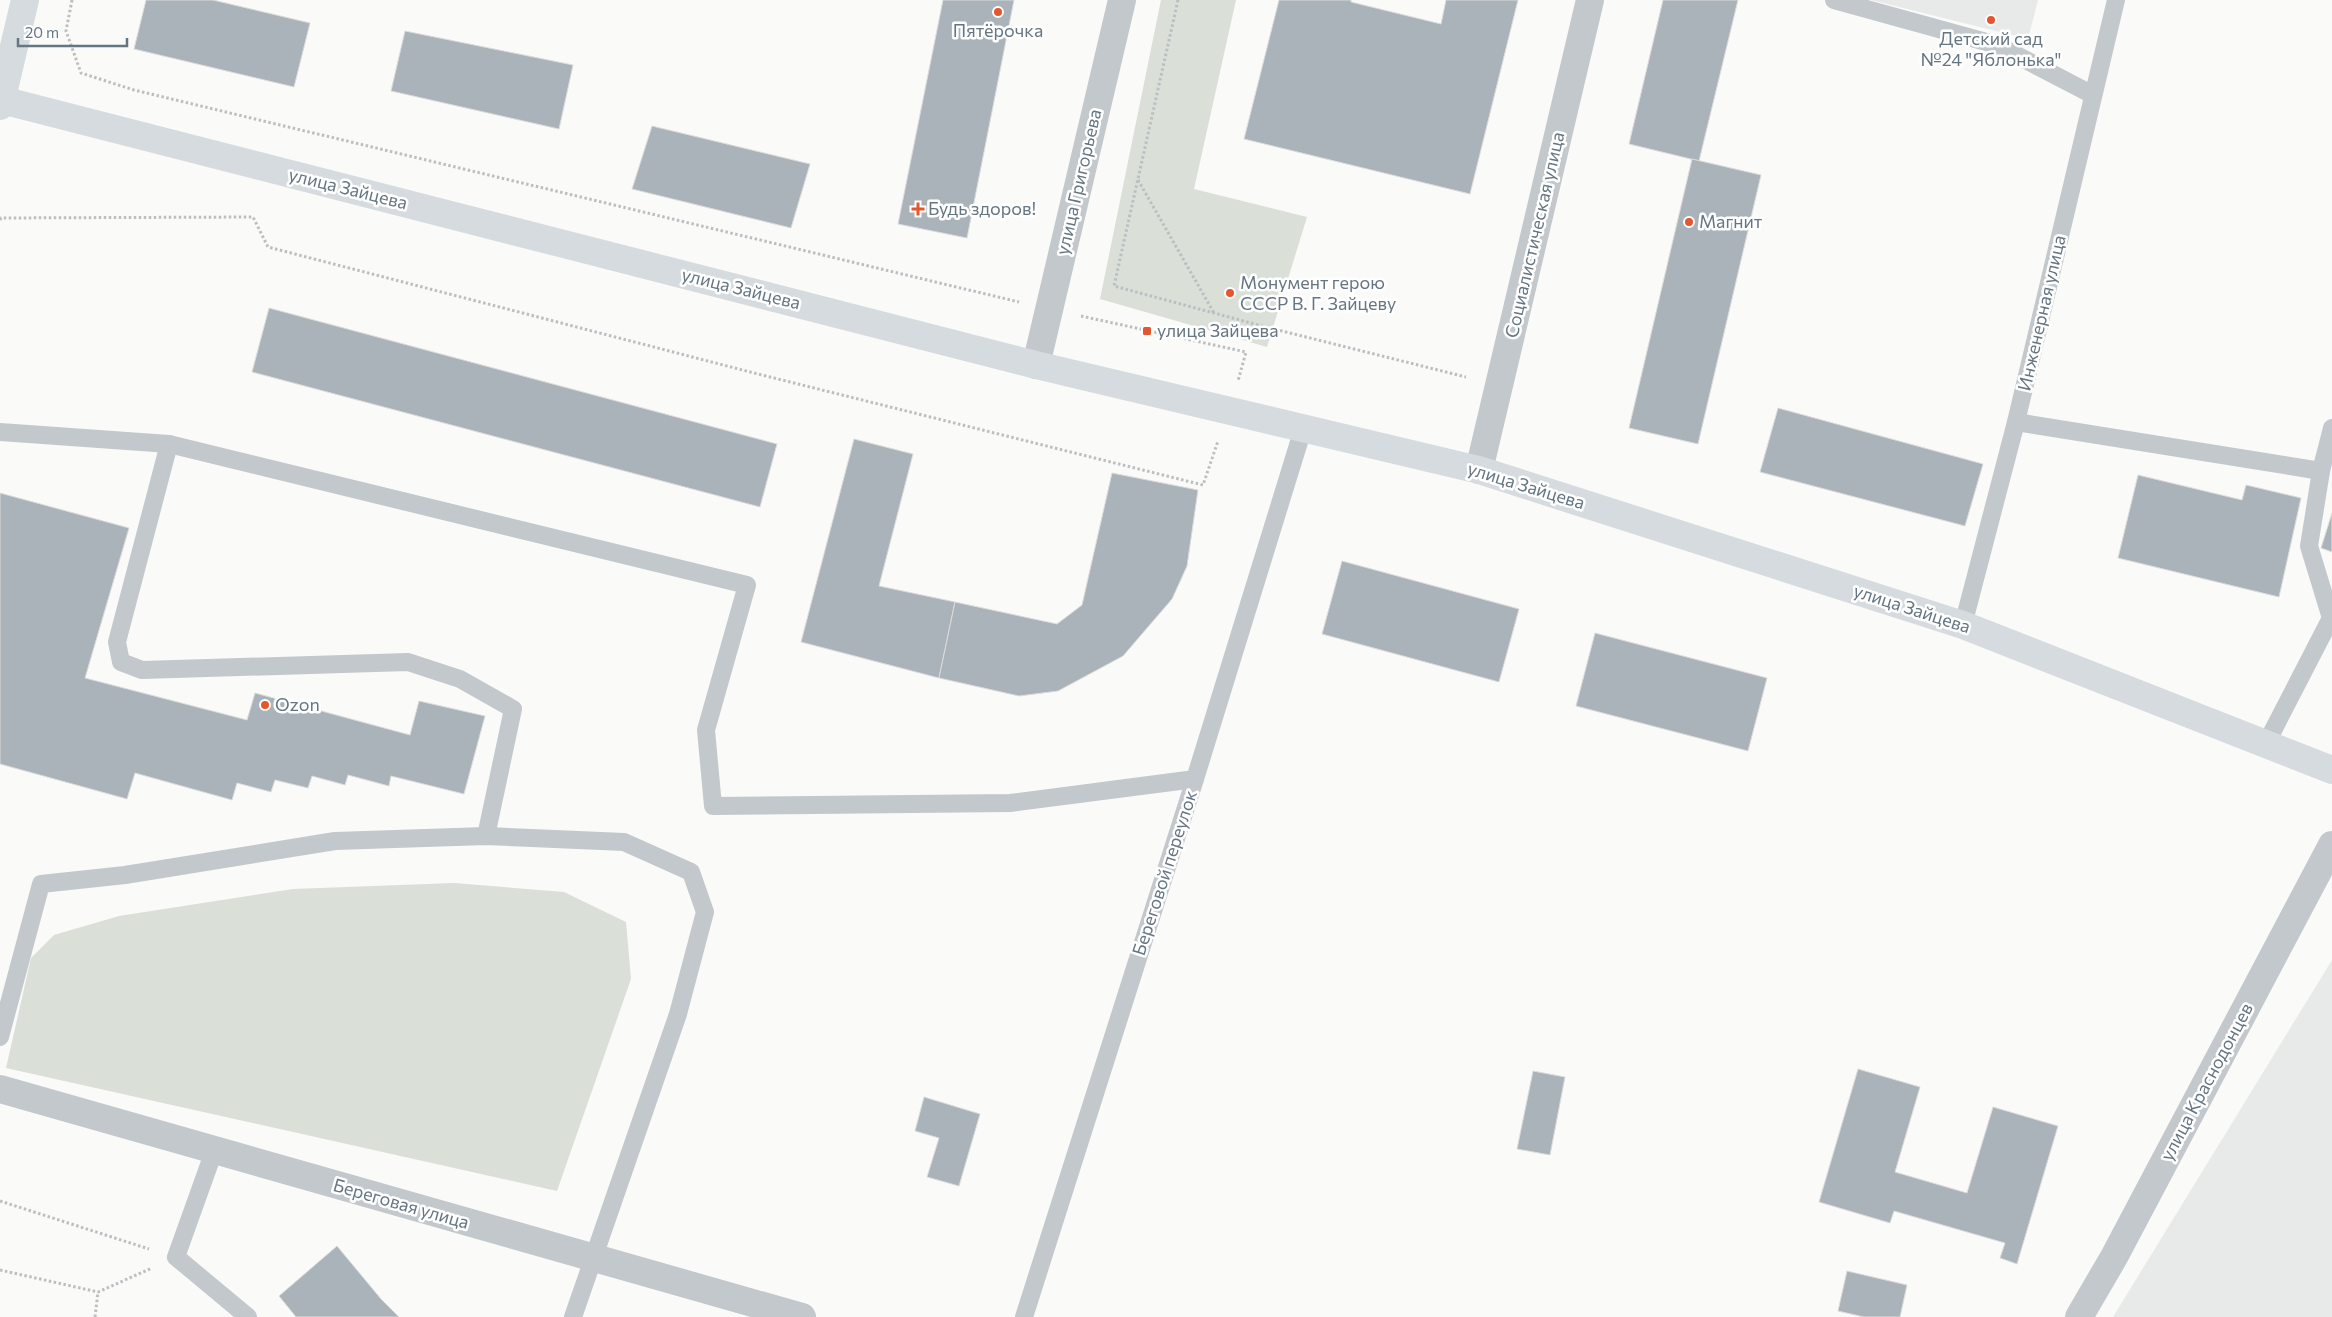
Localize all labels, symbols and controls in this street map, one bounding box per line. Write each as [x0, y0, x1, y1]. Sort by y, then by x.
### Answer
marker: Пятёрочка [992, 6, 1004, 18]
marker: Детский сад №24 "Яблонька" [1985, 14, 1997, 26]
scale bar [18, 15, 126, 47]
place label: Пятёрочка [953, 19, 1043, 41]
text: 20 m [25, 23, 59, 41]
place label: Детский сад №24 "Яблонька" [1921, 27, 2061, 70]
street label: улица Григорьева [1051, 107, 1105, 257]
street label: Социалистическая улица [1500, 130, 1568, 340]
street label: улица Зайцева [287, 163, 410, 213]
place label: Будь здоров! [928, 197, 1036, 219]
marker: Будь здоров! [912, 203, 924, 215]
place label: Магнит [1699, 210, 1763, 232]
marker: Магнит [1683, 216, 1695, 228]
street label: Инженерная улица [2012, 233, 2070, 393]
street label: улица Зайцева [680, 263, 803, 313]
place label: Монумент герою СССР В. Г. Зайцеву [1240, 271, 1396, 314]
marker: Монумент герою СССР В. Г. Зайцеву [1224, 287, 1236, 299]
place label: улица Зайцева [1157, 319, 1279, 341]
marker: улица Зайцева [1141, 325, 1153, 337]
street label: улица Зайцева [1465, 457, 1588, 513]
street label: улица Зайцева [1851, 579, 1973, 637]
place label: Ozon [275, 693, 320, 715]
marker: Ozon [259, 699, 271, 711]
street label: Береговой переулок [1127, 787, 1201, 958]
street label: улица Краснодонцев [2155, 999, 2257, 1164]
street label: Береговая улица [331, 1173, 472, 1233]

